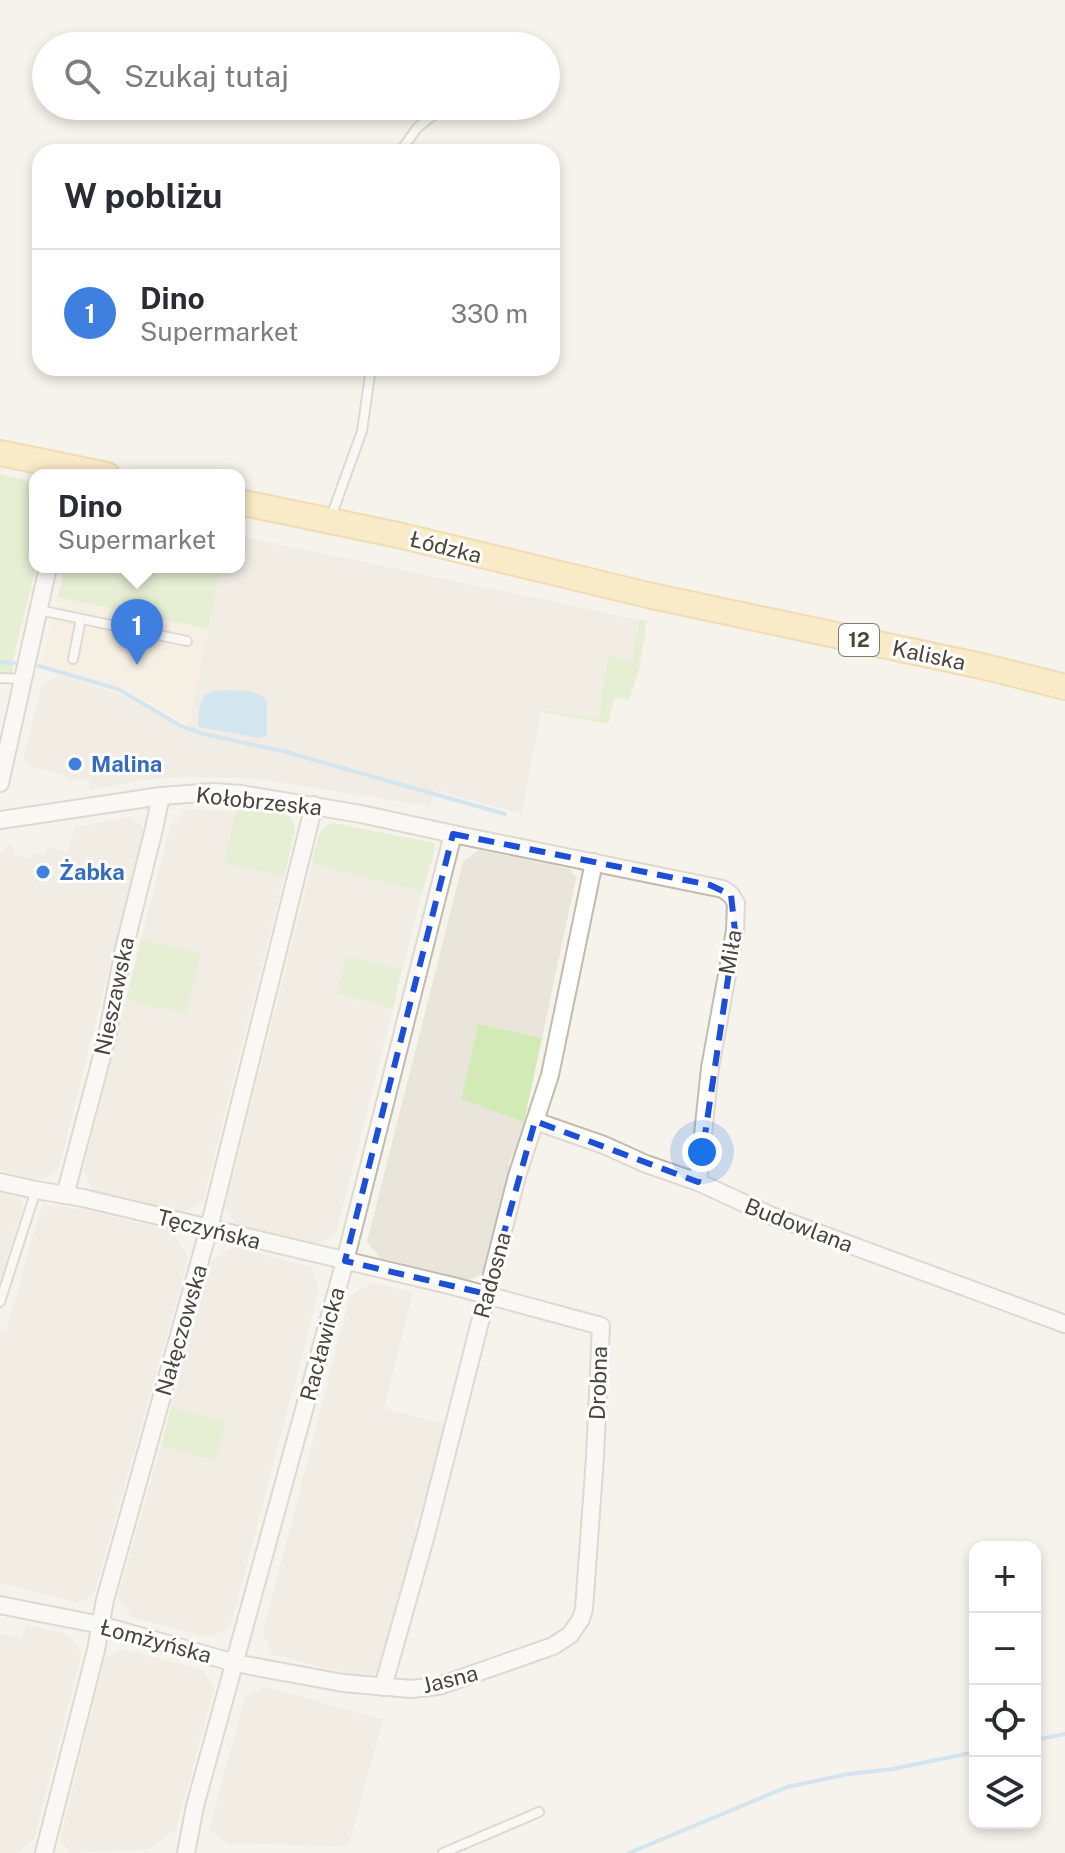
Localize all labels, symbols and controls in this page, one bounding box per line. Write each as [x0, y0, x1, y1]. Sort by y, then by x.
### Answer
search box [32, 32, 560, 120]
icon: search [60, 54, 104, 98]
text: Szukaj tutaj [124, 58, 289, 94]
text: W pobliżu [64, 176, 223, 216]
text: Dino [140, 280, 205, 316]
text: 1 [84, 298, 96, 329]
text: 330 m [451, 298, 528, 329]
text: Supermarket [140, 316, 298, 347]
popup [29, 469, 245, 573]
text: Dino [58, 488, 123, 524]
text: Supermarket [58, 524, 216, 555]
street label: Łódzka [408, 526, 484, 568]
pin: 1 [111, 599, 163, 665]
road number: 12 [839, 624, 879, 656]
street label: Kaliska [890, 635, 968, 675]
place label: Malina [91, 751, 162, 777]
marker: Malina [66, 755, 84, 773]
street label: Kołobrzeska [195, 781, 323, 821]
place label: Żabka [59, 859, 125, 885]
marker: Żabka [34, 863, 52, 881]
street label: Miła [713, 928, 747, 976]
street label: Nieszawska [89, 934, 139, 1058]
your location [682, 1132, 722, 1172]
street label: Budowlana [741, 1193, 857, 1257]
street label: Tęczyńska [155, 1204, 263, 1254]
street label: Radosna [468, 1229, 516, 1321]
street label: Nałęczowska [150, 1261, 212, 1399]
street label: Racławicka [294, 1284, 350, 1404]
street label: Drobna [584, 1346, 612, 1420]
map controls [969, 1541, 1041, 1829]
button: + [969, 1541, 1041, 1613]
button: − [969, 1613, 1041, 1685]
street label: Łomżyńska [98, 1614, 214, 1668]
street label: Jasna [419, 1660, 481, 1698]
button: locate [969, 1685, 1041, 1757]
button: layers [969, 1757, 1041, 1829]

